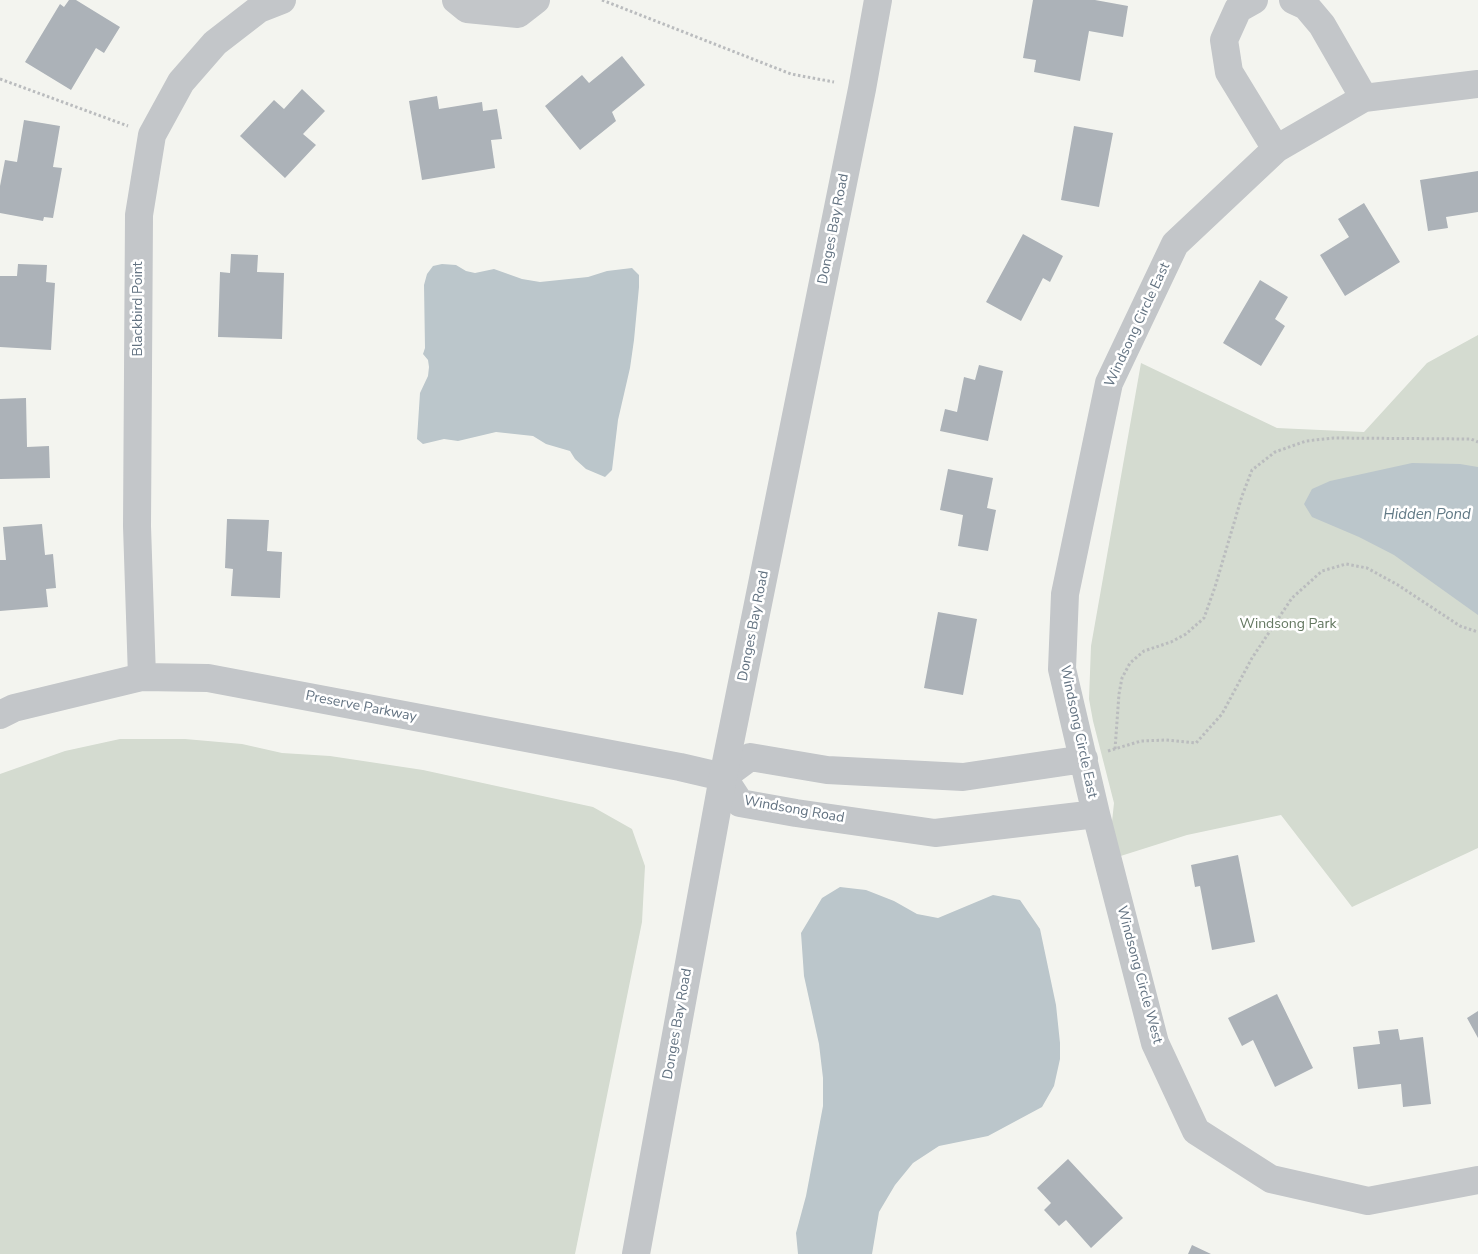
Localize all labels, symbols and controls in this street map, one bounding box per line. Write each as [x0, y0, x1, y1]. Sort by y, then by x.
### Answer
street label: Donges Bay Road [815, 172, 853, 286]
street label: Windsong Circle East [1102, 260, 1174, 390]
street label: Blackbird Point [131, 261, 147, 357]
water label: Hidden Pond [1383, 506, 1471, 524]
street label: Donges Bay Road [735, 569, 773, 683]
park label: Windsong Park [1239, 617, 1337, 633]
street label: Windsong Circle East [1056, 664, 1100, 800]
street label: Preserve Parkway [304, 688, 418, 726]
street label: Windsong Road [743, 793, 845, 827]
street label: Windsong Circle West [1113, 904, 1165, 1046]
street label: Donges Bay Road [660, 967, 696, 1081]

